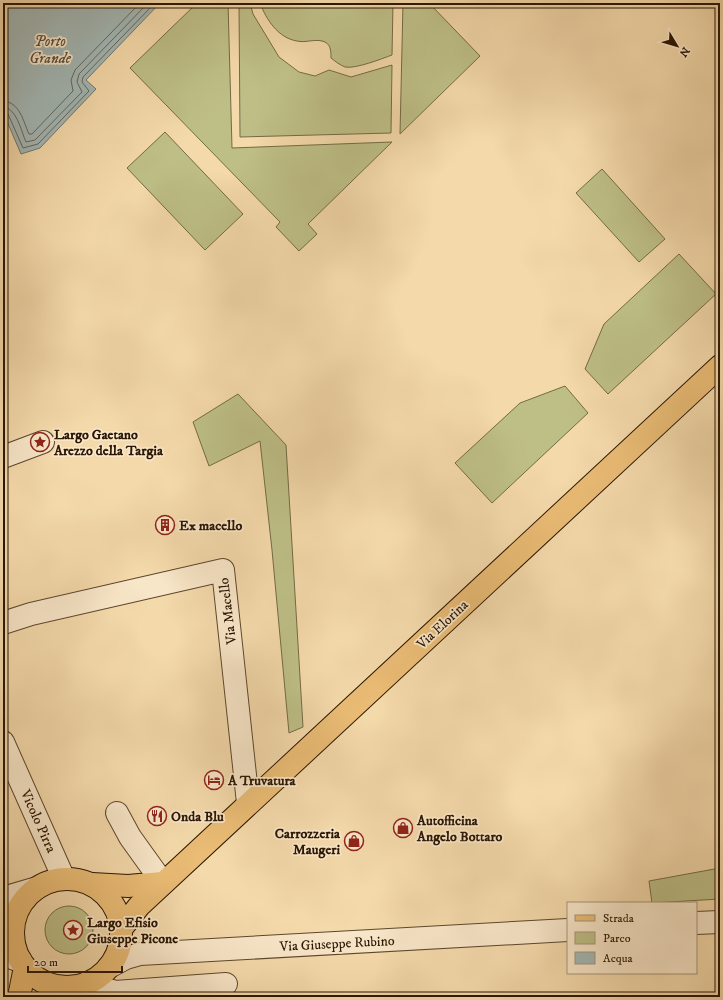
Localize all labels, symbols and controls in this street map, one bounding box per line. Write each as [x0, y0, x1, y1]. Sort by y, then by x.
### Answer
north arrow [657, 26, 697, 66]
water label: Porto Grande [29, 32, 72, 68]
text: N [676, 44, 692, 59]
place label: Largo Gaetano Arezzo della Targia [53, 426, 164, 460]
place icon: Largo Gaetano Arezzo della Targia [29, 431, 51, 453]
building icon: Ex macello [154, 514, 176, 536]
place label: Ex macello [179, 517, 242, 535]
street label: Via Macello [215, 576, 241, 646]
street label: Via Elorina [412, 596, 472, 654]
hotel icon: A Truvatura [203, 769, 225, 791]
place label: A Truvatura [227, 772, 297, 790]
street label: Vicolo Pirra [16, 786, 60, 856]
restaurant icon: Onda Blu [146, 805, 168, 827]
place label: Onda Blu [171, 808, 224, 826]
place label: Autofficina Angelo Bottaro [416, 812, 503, 846]
shop icon: Autofficina Angelo Bottaro [392, 817, 414, 839]
place label: Carrozzeria Maugeri [275, 825, 341, 859]
shop icon: Carrozzeria Maugeri [343, 830, 365, 852]
legend [567, 902, 697, 974]
text: Strada [603, 911, 635, 926]
place label: Largo Efisio Giuseppe Picone [87, 914, 178, 948]
place icon: Largo Efisio Giuseppe Picone [62, 919, 84, 941]
text: Parco [603, 931, 631, 946]
street label: Via Giuseppe Rubino [278, 932, 395, 956]
scale bar [28, 948, 122, 974]
text: Acqua [603, 951, 634, 966]
text: 20 m [34, 955, 58, 970]

